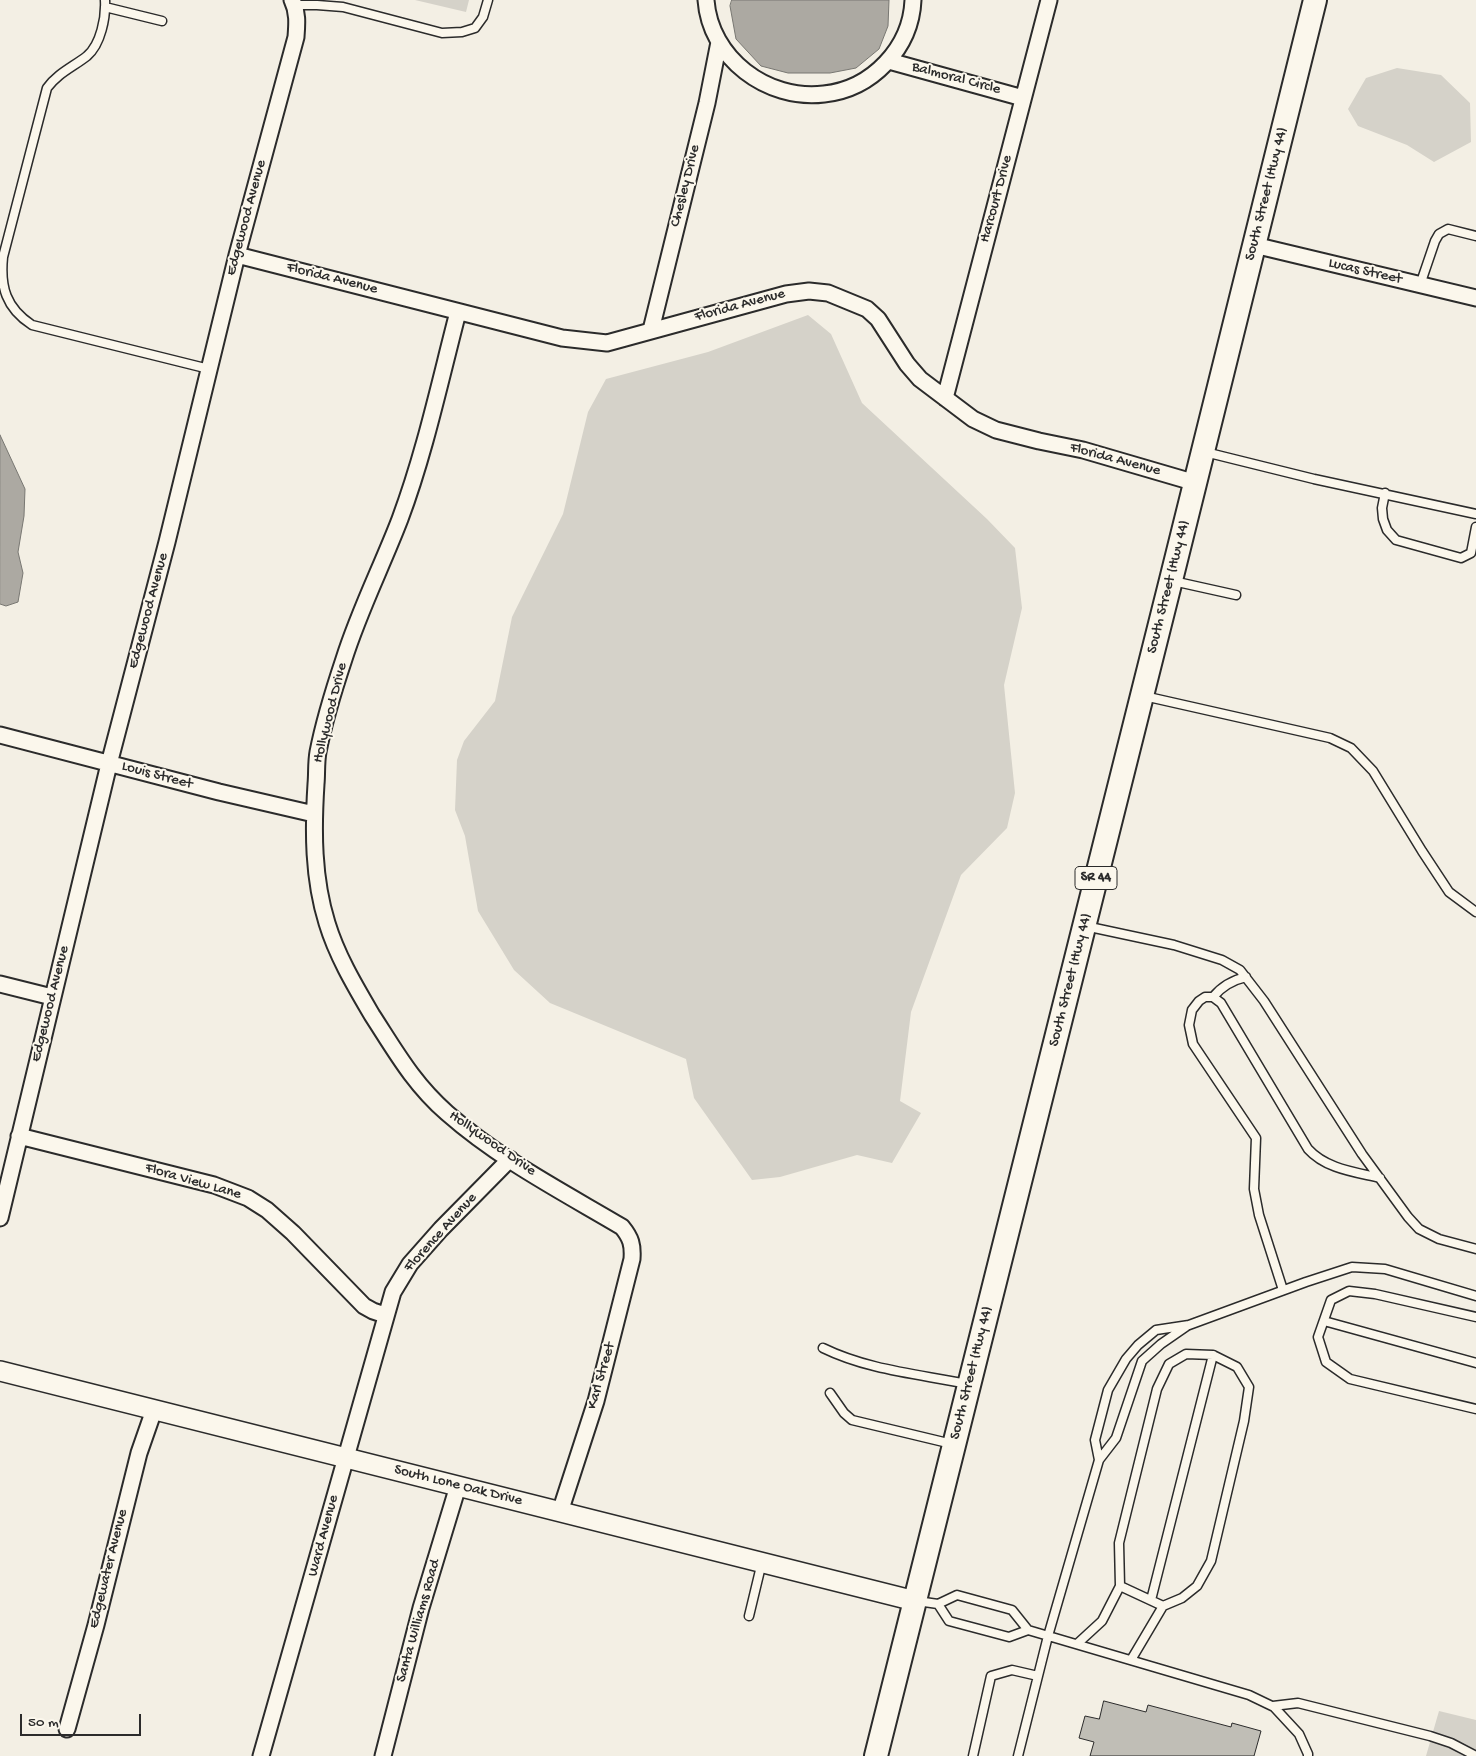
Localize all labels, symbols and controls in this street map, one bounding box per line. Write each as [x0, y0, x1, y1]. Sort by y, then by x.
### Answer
street label: Balmoral Circle [910, 59, 1002, 99]
street label: South Street (Hwy 44) [1242, 125, 1292, 263]
street label: Chesley Drive [667, 143, 705, 229]
street label: Harcourt Drive [977, 153, 1017, 245]
street label: Edgewood Avenue [223, 158, 271, 278]
street label: Lucas Street [1326, 255, 1404, 289]
street label: Florida Avenue [285, 259, 379, 299]
street label: Florida Avenue [693, 285, 787, 327]
street label: Florida Avenue [1068, 439, 1162, 481]
street label: South Street (Hwy 44) [1144, 518, 1194, 656]
street label: Edgewood Avenue [125, 551, 173, 671]
street label: Hollywood Drive [310, 661, 352, 765]
street label: Louis Street [120, 758, 194, 794]
road number: SR 44 [1075, 866, 1117, 890]
street label: South Street (Hwy 44) [1046, 911, 1096, 1049]
street label: Edgewood Avenue [28, 944, 74, 1064]
street label: Hollywood Drive [445, 1107, 539, 1181]
street label: Flora View Lane [143, 1160, 243, 1204]
street label: Florence Avenue [401, 1190, 481, 1276]
street label: South Street (Hwy 44) [947, 1304, 997, 1442]
street label: Karl Street [584, 1340, 620, 1412]
street label: South Lone Oak Drive [392, 1461, 524, 1511]
street label: Ward Avenue [304, 1493, 344, 1579]
street label: Edgewater Avenue [85, 1508, 133, 1630]
street label: Santa Williams Road [393, 1557, 445, 1685]
scale bar [22, 1704, 144, 1736]
text: 50 m [28, 1714, 59, 1732]

